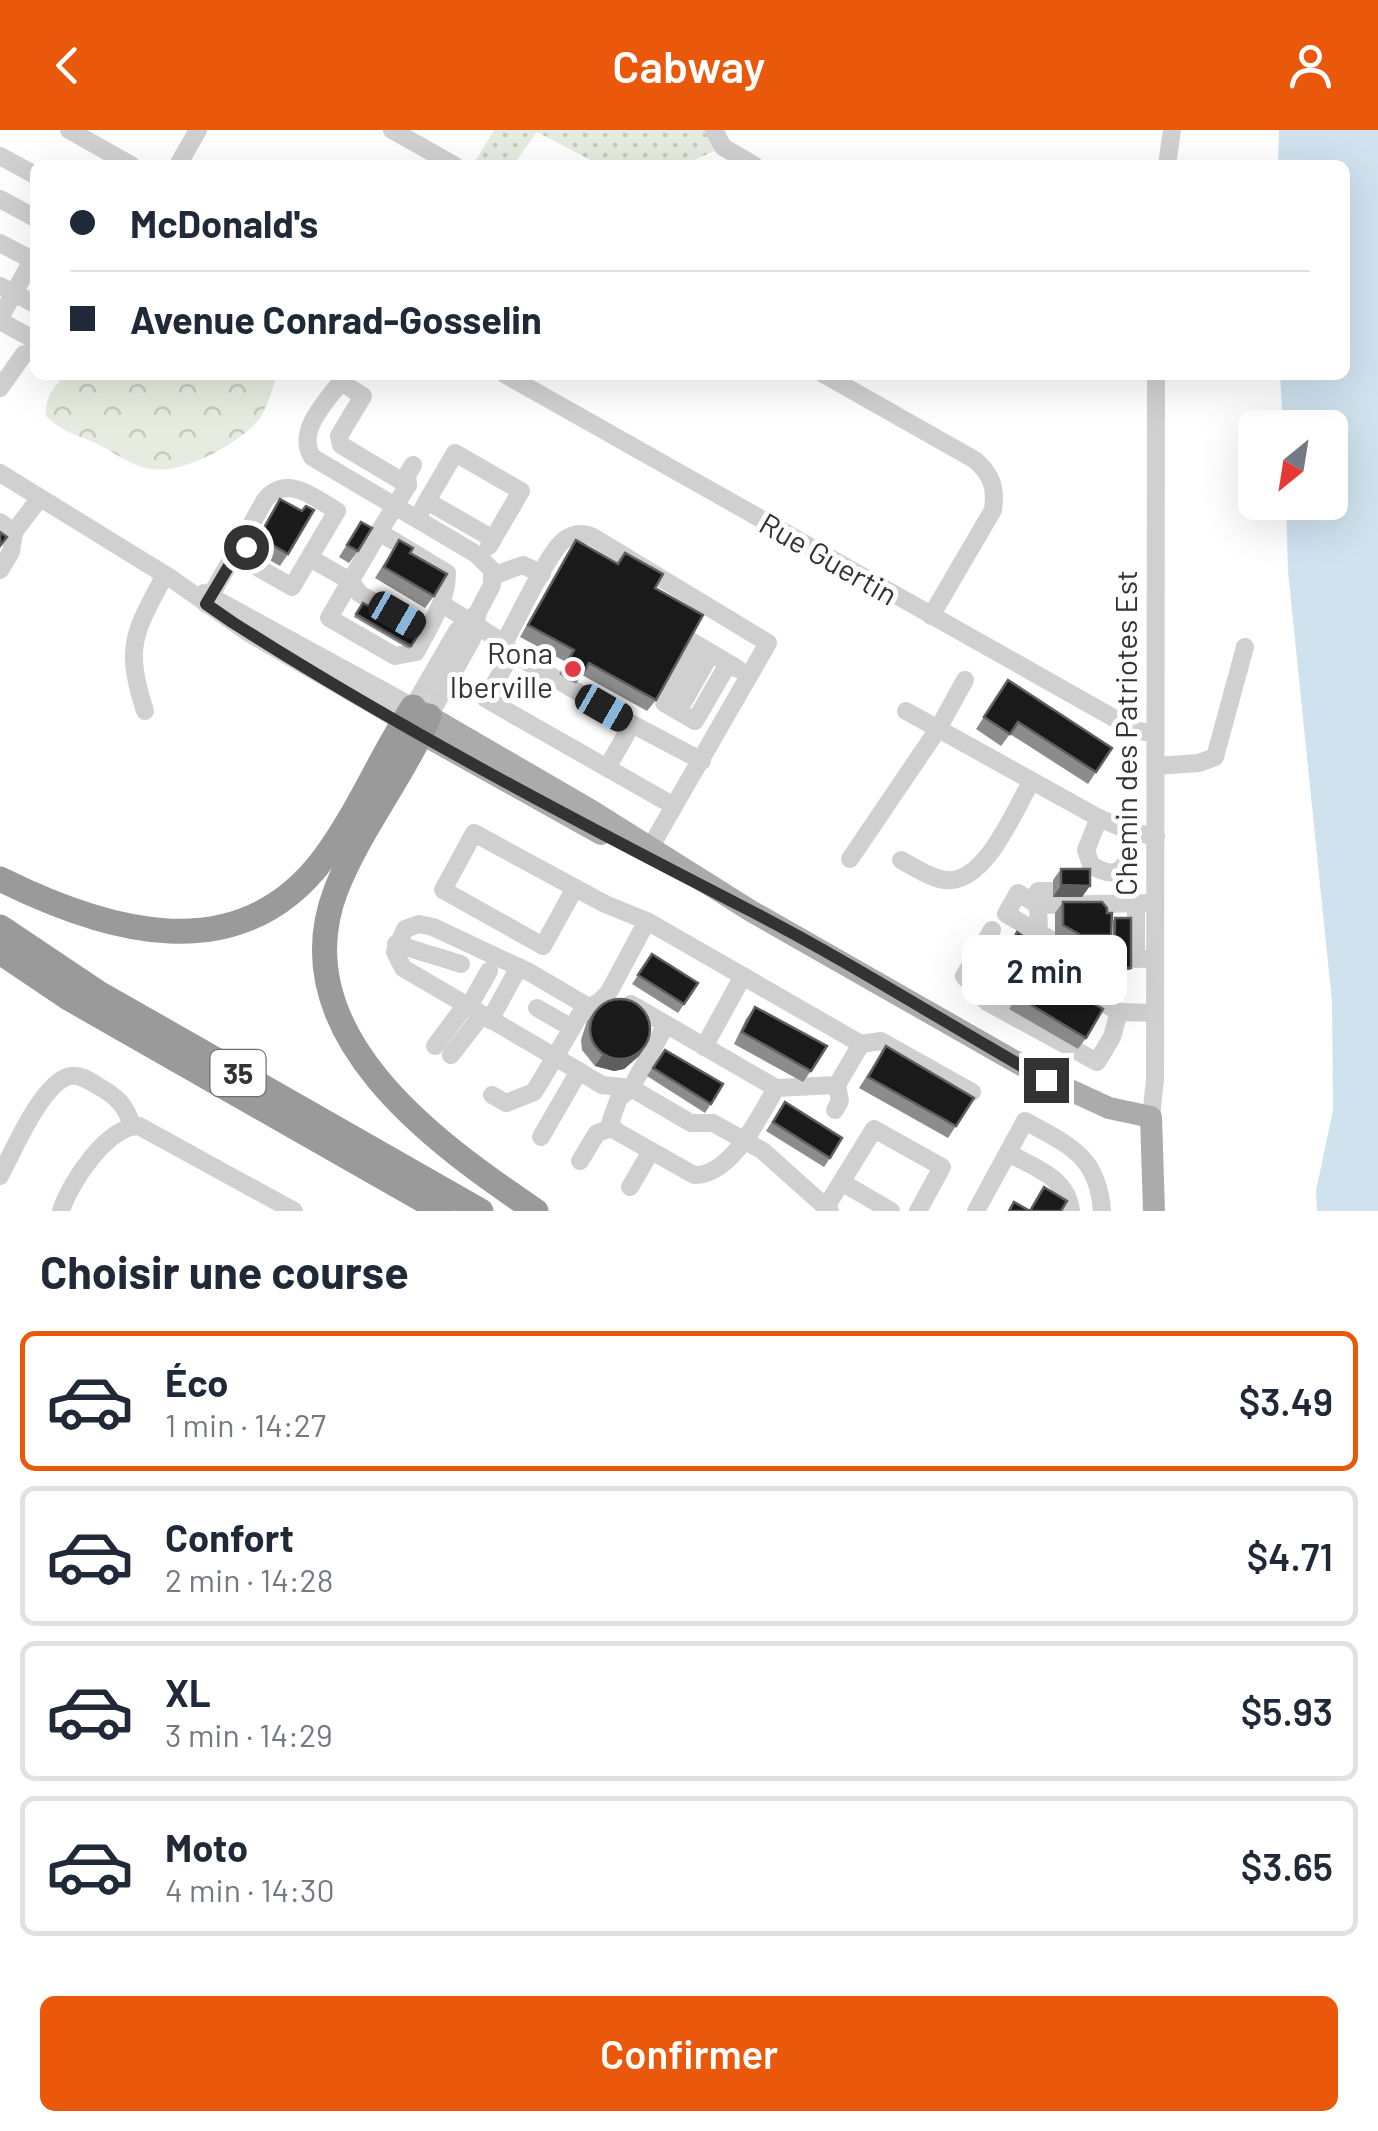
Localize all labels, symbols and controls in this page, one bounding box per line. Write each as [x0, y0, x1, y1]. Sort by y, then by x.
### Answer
icon: back [40, 38, 95, 93]
text: Cabway [612, 38, 766, 92]
icon: person [1283, 38, 1338, 93]
text: McDonald's [130, 200, 318, 246]
text: Avenue Conrad-Gosselin [130, 296, 542, 342]
north arrow [1238, 410, 1348, 520]
map controls [1238, 410, 1348, 520]
street label: Rue Guertin [754, 504, 904, 612]
route start [224, 525, 269, 570]
street label: Chemin des Patriotes Est [1107, 570, 1143, 896]
car [364, 587, 430, 643]
place label: Rona Iberville [450, 634, 553, 704]
marker: Rona Iberville [562, 658, 584, 680]
car [571, 680, 637, 736]
callout: 2 min [964, 935, 1128, 1005]
text: 2 min [1006, 951, 1083, 989]
road number: 35 [210, 1050, 266, 1096]
route end [1024, 1058, 1069, 1103]
text: Choisir une course [40, 1244, 409, 1298]
icon: car [45, 1356, 135, 1446]
text: Éco [165, 1359, 229, 1405]
text: $3.49 [1239, 1378, 1333, 1424]
text: 1 min · 14:27 [165, 1405, 326, 1443]
icon: car [45, 1511, 135, 1601]
text: Confort [165, 1514, 294, 1560]
text: $4.71 [1247, 1533, 1333, 1579]
text: 2 min · 14:28 [165, 1560, 333, 1598]
icon: car [45, 1666, 135, 1756]
text: XL [165, 1669, 211, 1715]
text: $5.93 [1241, 1688, 1333, 1734]
text: 3 min · 14:29 [165, 1715, 333, 1753]
icon: car [45, 1821, 135, 1911]
text: Moto [165, 1824, 248, 1870]
text: $3.65 [1241, 1843, 1333, 1889]
text: 4 min · 14:30 [165, 1870, 335, 1908]
button: Confirmer [40, 1996, 1338, 2111]

